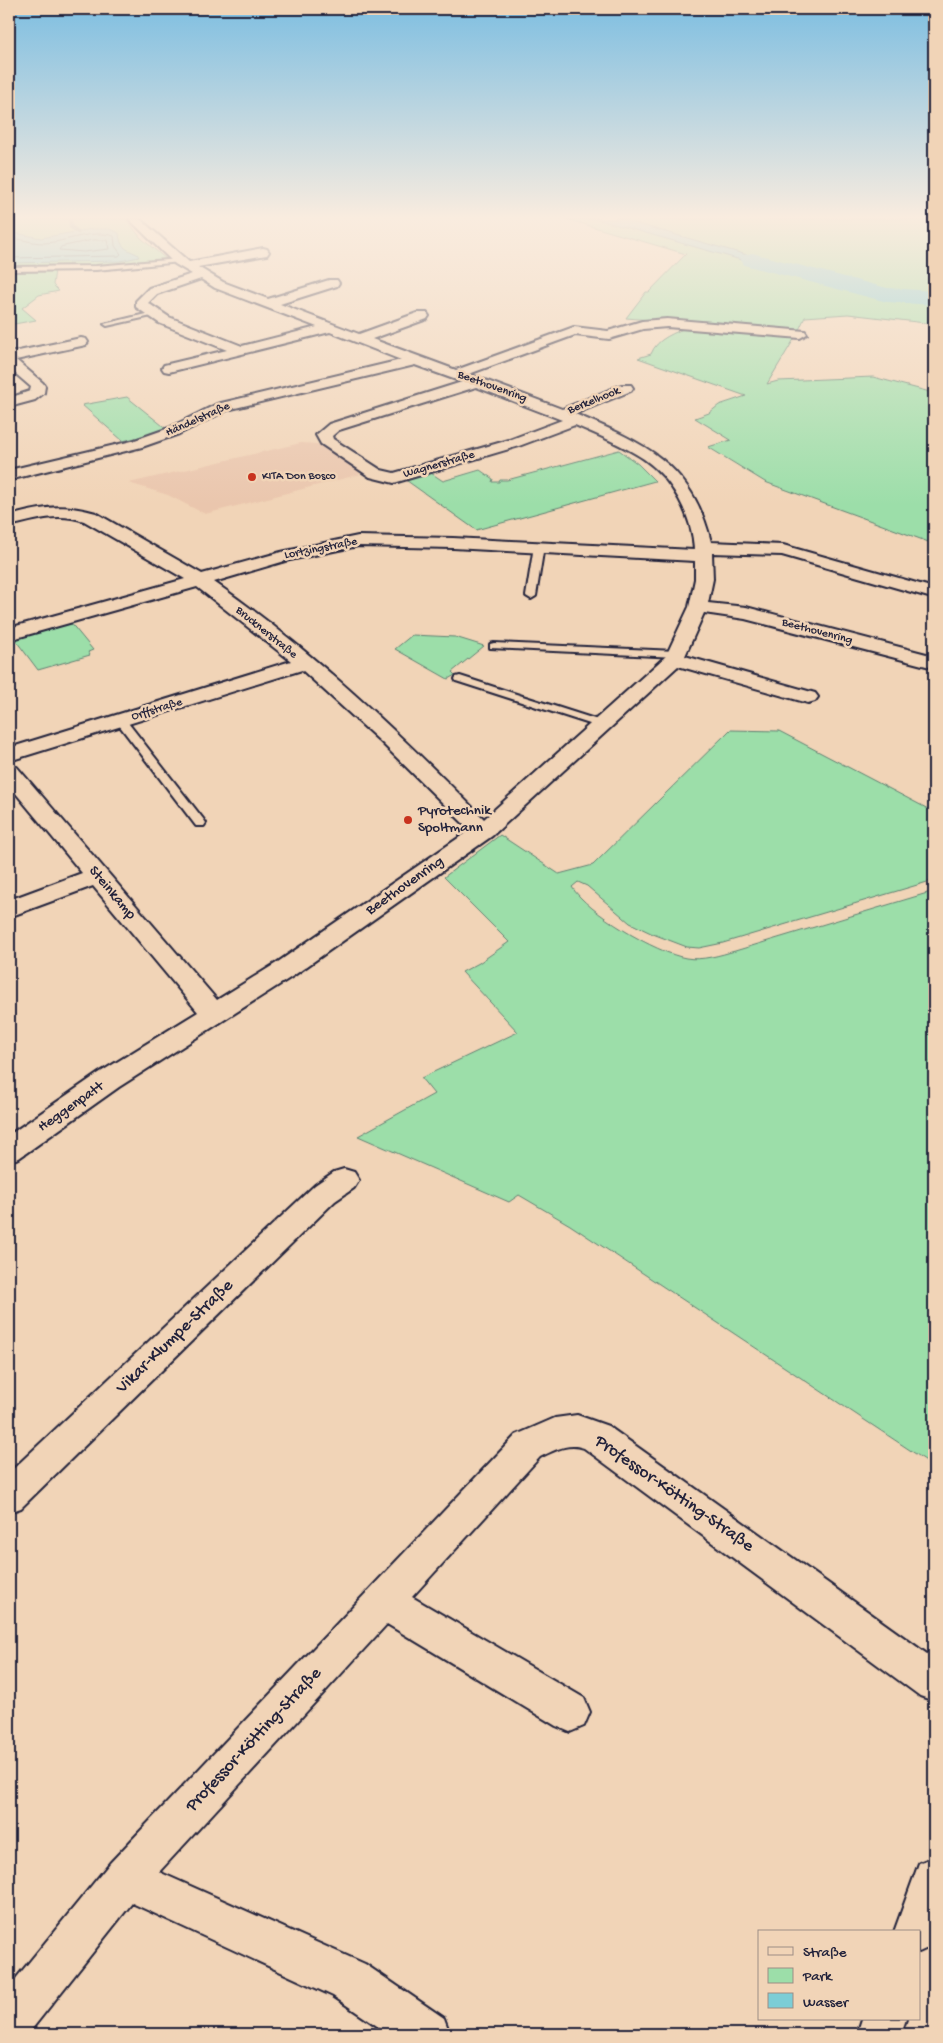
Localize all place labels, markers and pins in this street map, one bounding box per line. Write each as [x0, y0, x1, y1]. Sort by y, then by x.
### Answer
place label: KITA Don Bosco [262, 470, 336, 484]
marker: KITA Don Bosco [246, 471, 258, 483]
place label: Pyrotechnik Spoltmann [417, 802, 492, 837]
marker: Pyrotechnik Spoltmann [402, 814, 414, 826]

